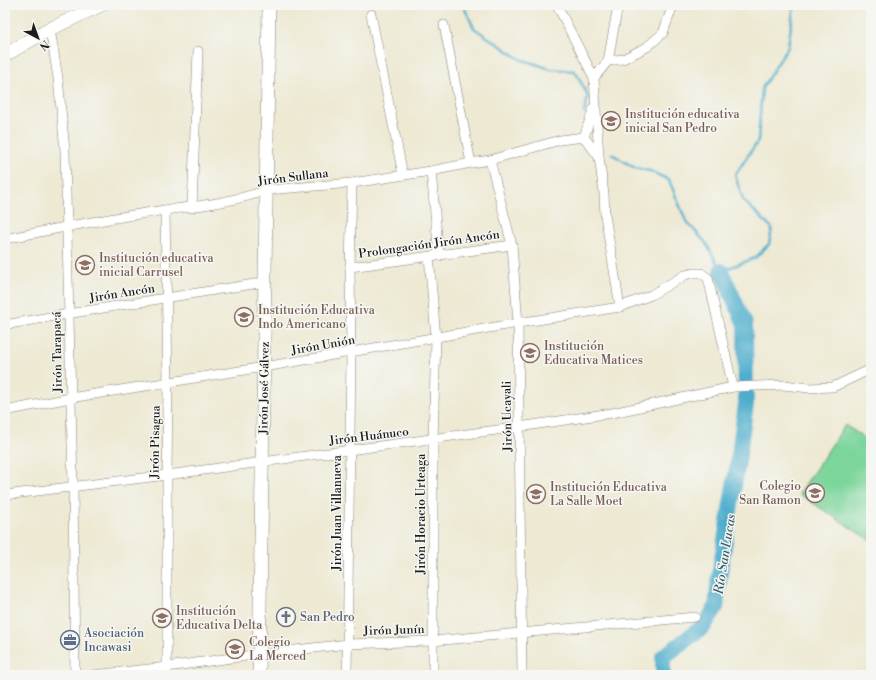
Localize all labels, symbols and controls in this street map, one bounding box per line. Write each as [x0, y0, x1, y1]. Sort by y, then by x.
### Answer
north arrow [18, 18, 58, 58]
text: N [36, 37, 52, 53]
place label: Institución educativa inicial San Pedro [625, 107, 741, 136]
school or university icon: Institución educativa inicial San Pedro [600, 110, 622, 132]
street label: Jirón Sullana [256, 166, 330, 189]
street label: Prolongación Jirón Ancón [358, 227, 501, 262]
place label: Institución educativa inicial Carrusel [99, 251, 215, 280]
school or university icon: Institución educativa inicial Carrusel [74, 254, 96, 276]
street label: Jirón Ancón [87, 281, 156, 306]
place label: Institución Educativa Indo Americano [258, 303, 376, 332]
school or university icon: Institución Educativa Indo Americano [233, 306, 255, 328]
street label: Jirón Tarapacá [49, 310, 66, 394]
street label: Jirón Unión [289, 333, 356, 359]
place label: Institución Educativa Matices [544, 339, 643, 368]
street label: Jirón José Gálvez [256, 341, 273, 435]
school or university icon: Institución Educativa Matices [519, 342, 541, 364]
street label: Jirón Ucayali [499, 380, 516, 453]
street label: Jirón Pisagua [147, 404, 164, 480]
street label: Jirón Huánuco [327, 424, 410, 449]
street label: Jirón Horacio Urteaga [414, 453, 429, 575]
street label: Jirón Juan Villanueva [330, 454, 345, 572]
place label: Colegio San Ramon [739, 479, 801, 508]
place label: Institución Educativa La Salle Moet [550, 480, 668, 509]
school or university icon: Colegio San Ramon [804, 482, 826, 504]
school or university icon: Institución Educativa La Salle Moet [525, 483, 547, 505]
water label: Río San Lucas [711, 513, 739, 596]
place label: Institución Educativa Delta [176, 604, 263, 633]
church icon: San Pedro [275, 606, 297, 628]
school or university icon: Institución Educativa Delta [151, 607, 173, 629]
place label: San Pedro [300, 610, 355, 625]
street label: Jirón Junín [362, 622, 425, 639]
place label: Asociación Incawasi [83, 626, 144, 655]
office icon: Asociación Incawasi [59, 629, 81, 651]
place label: Colegio La Merced [249, 635, 306, 664]
school or university icon: Colegio La Merced [224, 638, 246, 660]

